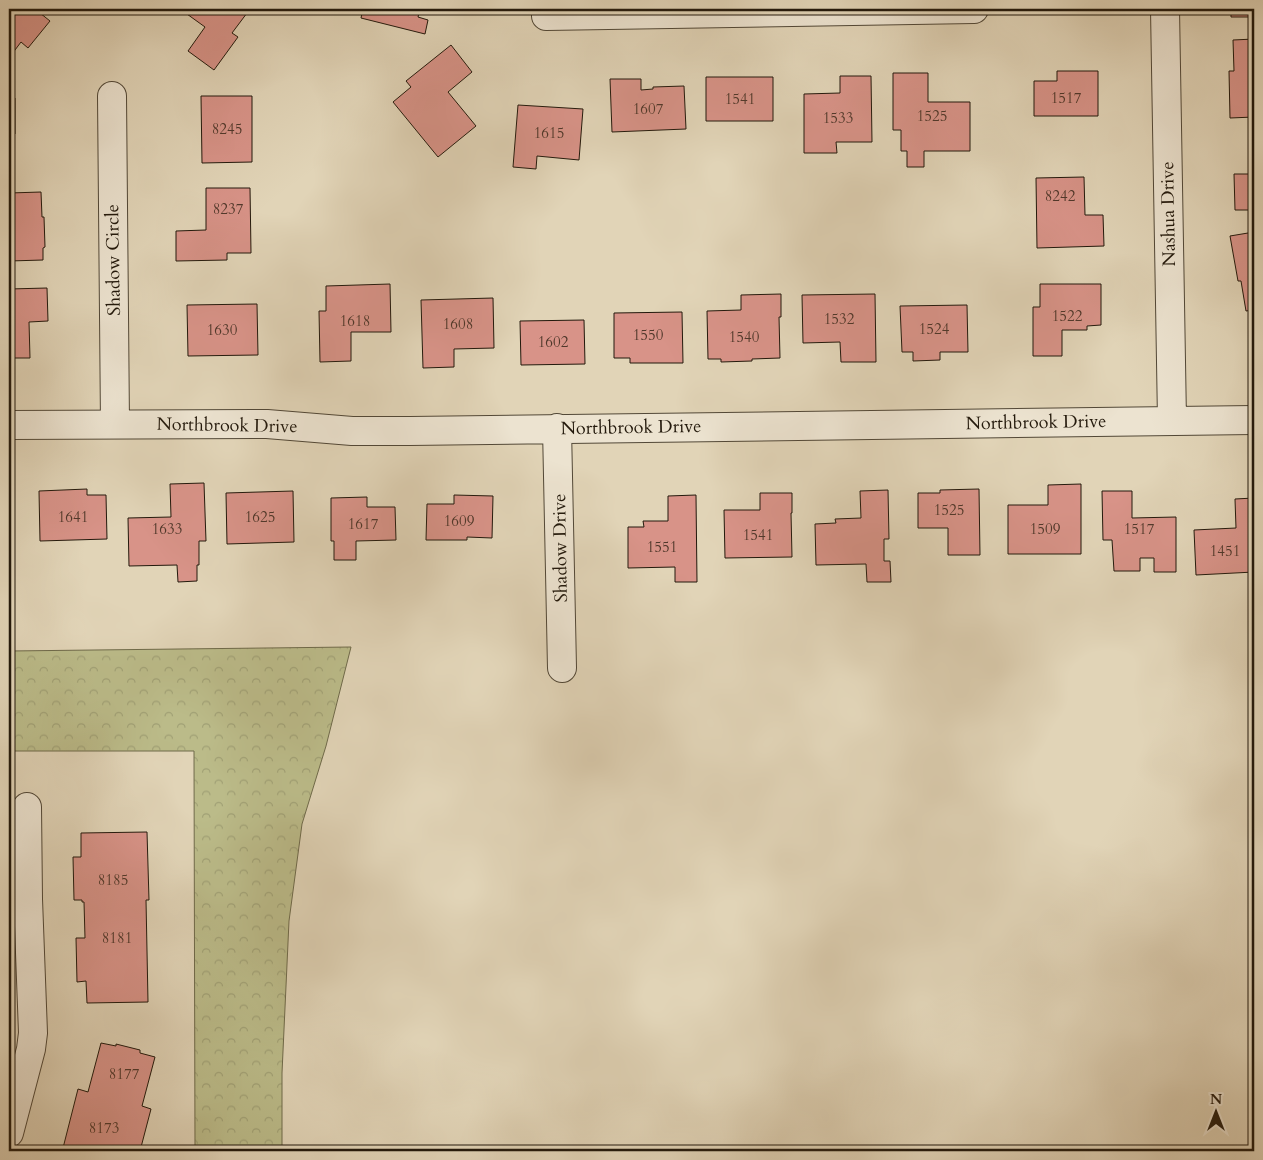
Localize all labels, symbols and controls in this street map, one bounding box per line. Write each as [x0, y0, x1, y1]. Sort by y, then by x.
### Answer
house number: 1517 [1051, 88, 1082, 108]
house number: 1541 [725, 89, 755, 109]
house number: 1607 [633, 99, 664, 119]
house number: 1525 [917, 106, 947, 126]
house number: 1533 [823, 108, 853, 128]
house number: 8245 [212, 119, 242, 139]
house number: 1615 [534, 123, 564, 143]
street label: Nashua Drive [1155, 161, 1182, 267]
house number: 8242 [1045, 186, 1076, 206]
house number: 8237 [213, 199, 244, 219]
street label: Shadow Circle [100, 204, 127, 316]
house number: 1522 [1052, 306, 1083, 326]
house number: 1532 [824, 309, 855, 329]
house number: 1618 [340, 311, 370, 331]
house number: 1608 [443, 314, 473, 334]
house number: 1524 [919, 319, 950, 339]
house number: 1630 [207, 320, 238, 340]
house number: 1550 [633, 325, 664, 345]
house number: 1540 [729, 327, 760, 347]
house number: 1602 [538, 332, 569, 352]
street label: Northbrook Drive [965, 409, 1107, 436]
street label: Northbrook Drive [156, 412, 298, 439]
street label: Northbrook Drive [560, 414, 702, 441]
street label: Shadow Drive [547, 493, 574, 603]
house number: 1525 [934, 500, 964, 520]
house number: 1641 [58, 507, 88, 527]
house number: 1625 [245, 507, 275, 527]
house number: 1609 [444, 511, 475, 531]
house number: 1617 [348, 514, 379, 534]
house number: 1633 [152, 519, 182, 539]
house number: 1509 [1030, 519, 1061, 539]
house number: 1517 [1124, 519, 1155, 539]
house number: 1541 [743, 525, 773, 545]
house number: 1551 [647, 537, 677, 557]
house number: 1451 [1210, 541, 1240, 561]
house number: 8185 [98, 870, 128, 890]
house number: 8181 [102, 928, 132, 948]
house number: 8177 [109, 1064, 140, 1084]
north arrow [1190, 1088, 1240, 1138]
text: N [1210, 1090, 1222, 1109]
house number: 8173 [89, 1118, 119, 1138]

